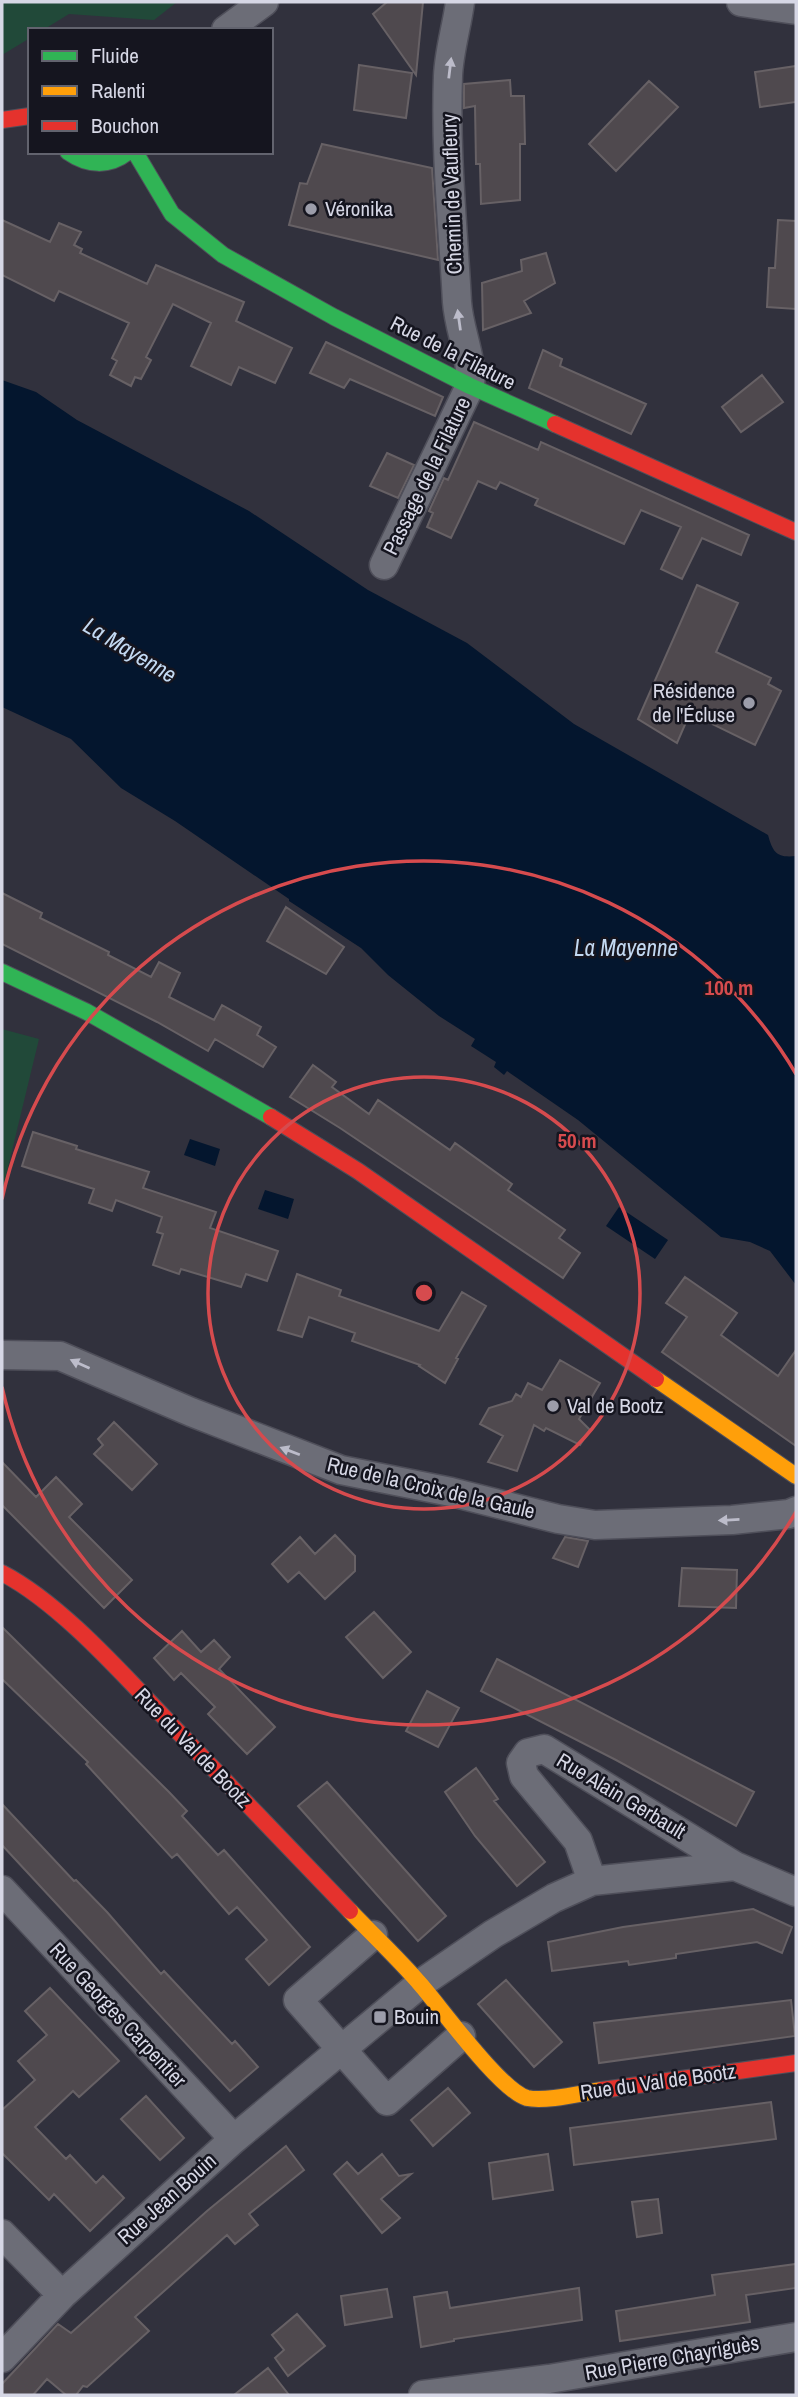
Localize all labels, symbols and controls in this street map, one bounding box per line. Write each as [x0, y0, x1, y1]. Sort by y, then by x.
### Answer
legend [28, 28, 273, 154]
text: Fluide [91, 41, 139, 70]
one-way arrow [444, 57, 455, 79]
text: Ralenti [91, 76, 146, 105]
text: Bouchon [91, 111, 159, 140]
street label: Chemin de Vaufleury [434, 113, 469, 275]
place label: Véronika [325, 194, 393, 223]
marker: Véronika [303, 201, 319, 217]
street label: Rue de la Filature [386, 309, 521, 397]
one-way arrow [453, 309, 464, 331]
street label: Passage de la Filature [376, 392, 477, 560]
water label: La Mayenne [78, 610, 183, 690]
place label: Résidence de l'Écluse [652, 676, 735, 729]
marker: Résidence de l'Écluse [741, 695, 757, 711]
water label: La Mayenne [574, 932, 678, 963]
text: 100 m [705, 973, 753, 1002]
text: 50 m [557, 1126, 597, 1155]
centre of rings [412, 1281, 436, 1305]
one-way arrow [70, 1358, 90, 1370]
place label: Val de Bootz [567, 1391, 664, 1420]
marker: Val de Bootz [545, 1398, 561, 1414]
one-way arrow [280, 1445, 301, 1456]
street label: Rue de la Croix de la Gaule [324, 1449, 538, 1526]
one-way arrow [718, 1514, 740, 1525]
street label: Rue du Val de Bootz [129, 1681, 258, 1814]
street label: Rue Alain Gerbault [551, 1746, 691, 1846]
street label: Rue Georges Carpentier [43, 1936, 193, 2094]
place label: Bouin [394, 2002, 439, 2031]
marker: Bouin [372, 2009, 388, 2025]
street label: Rue du Val de Bootz [578, 2056, 738, 2107]
street label: Rue Jean Bouin [111, 2147, 222, 2251]
street label: Rue Pierre Chayriguès [583, 2328, 761, 2387]

